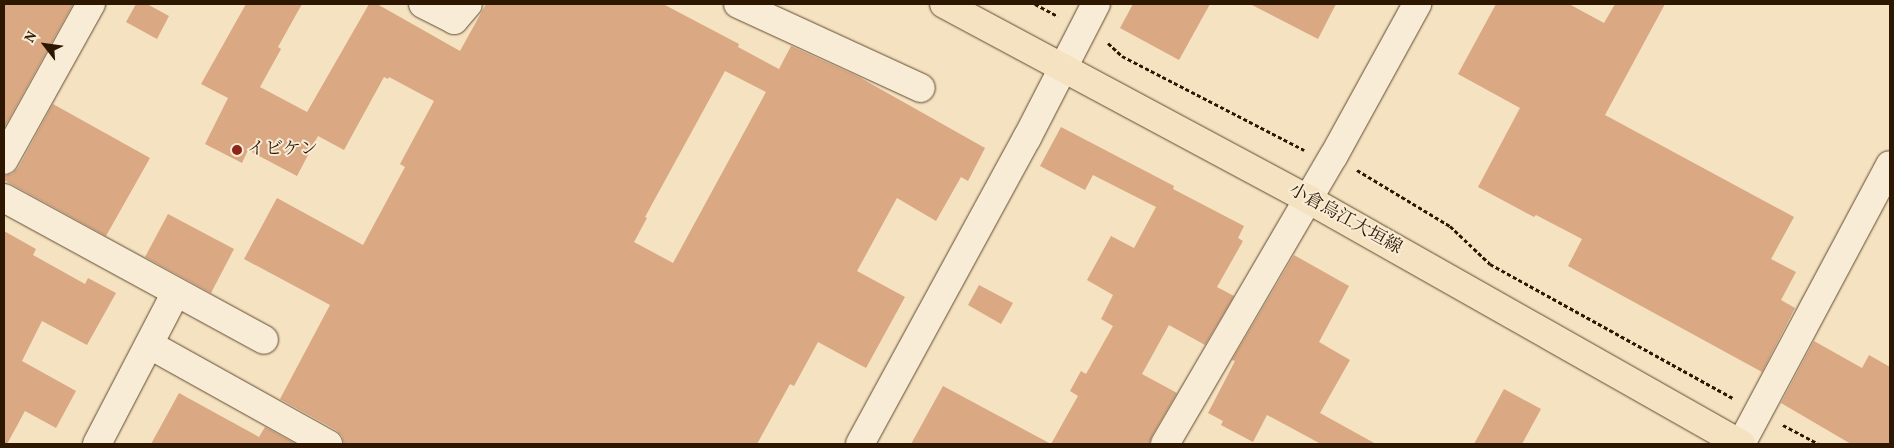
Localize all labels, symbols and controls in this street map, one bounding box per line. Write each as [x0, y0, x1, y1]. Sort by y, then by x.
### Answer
north arrow [20, 20, 70, 70]
text: N [21, 28, 42, 46]
place label: イビケン [247, 139, 319, 161]
marker: イビケン [231, 144, 243, 156]
street label: 小倉烏江大垣線 [1285, 180, 1405, 260]

